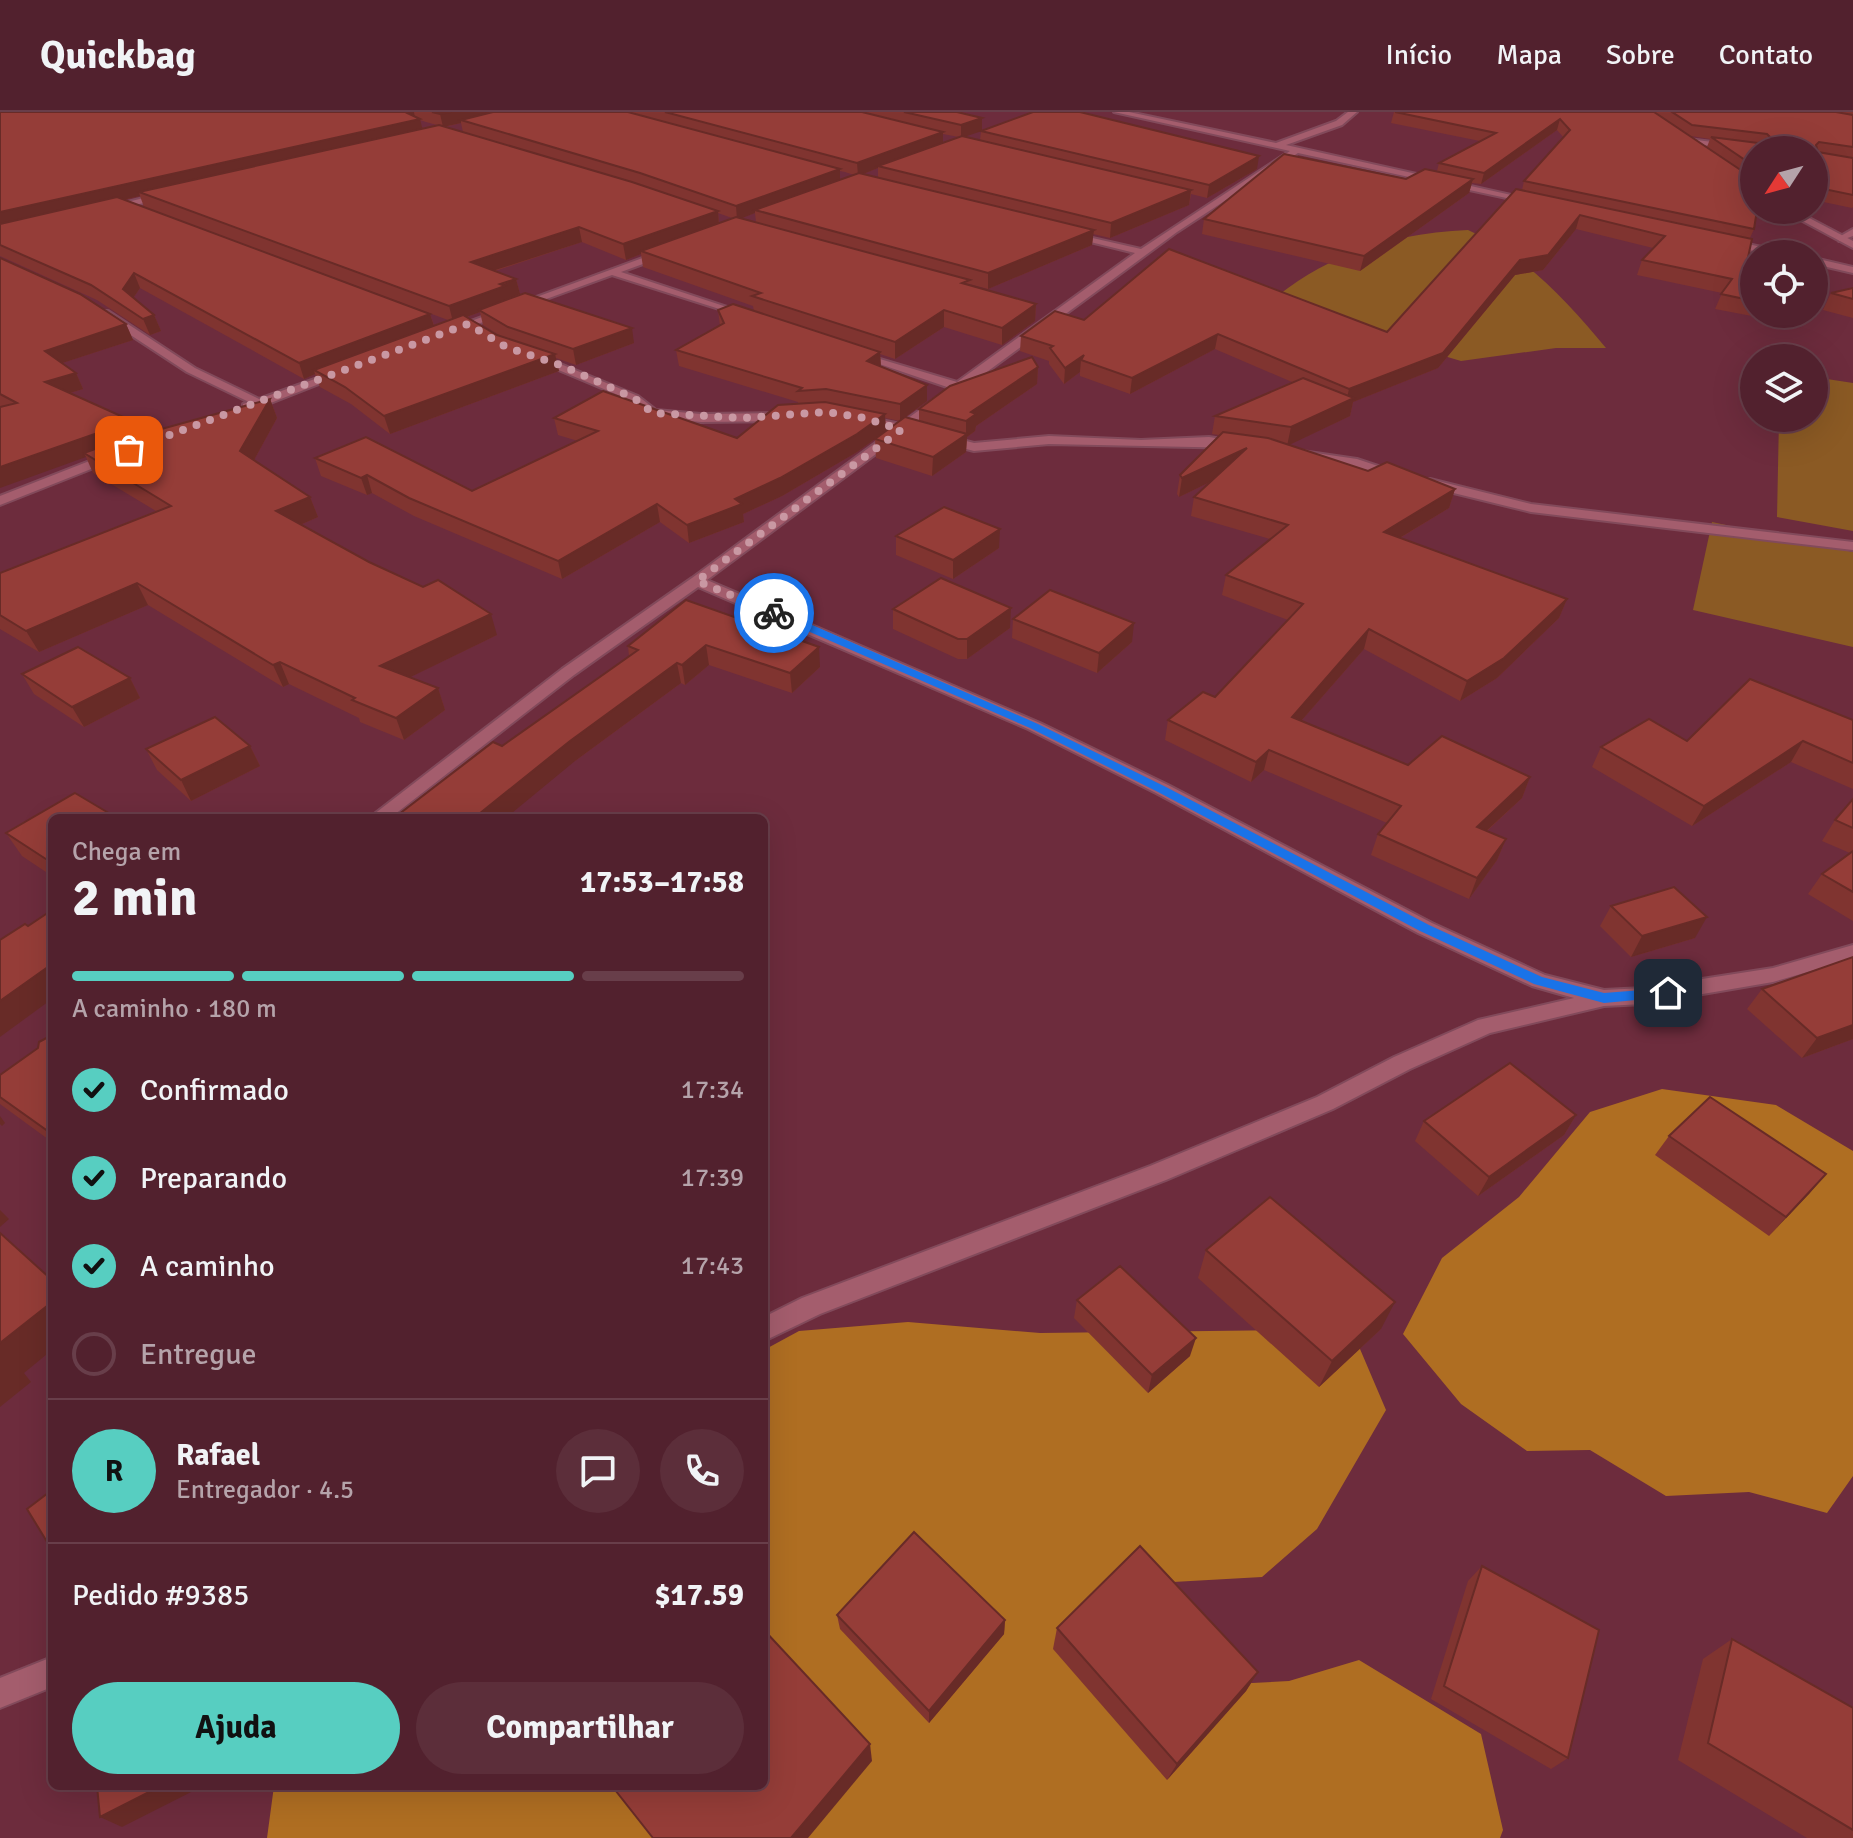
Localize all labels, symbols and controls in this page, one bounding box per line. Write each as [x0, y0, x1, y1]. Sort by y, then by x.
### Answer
text: Quickbag [40, 32, 196, 79]
text: Início [1385, 38, 1452, 72]
text: Mapa [1496, 38, 1562, 72]
text: Sobre [1606, 38, 1675, 72]
text: Contato [1719, 38, 1813, 72]
north arrow [1740, 136, 1828, 224]
map controls [1740, 136, 1828, 432]
button: locate [1740, 240, 1828, 328]
button: layers [1740, 344, 1828, 432]
pin [95, 416, 163, 484]
icon: bag [107, 428, 151, 472]
courier [734, 573, 814, 653]
icon: bike [752, 591, 796, 635]
text: Chega em [72, 836, 181, 868]
text: 17:53–17:58 [580, 864, 744, 901]
text: 2 min [72, 866, 198, 930]
pin [1634, 959, 1702, 1027]
icon: home [1646, 971, 1690, 1015]
text: A caminho · 180 m [72, 993, 277, 1025]
icon: check [72, 1068, 116, 1112]
text: Confirmado [140, 1072, 289, 1109]
text: 17:34 [681, 1074, 744, 1106]
icon: check [72, 1156, 116, 1200]
text: Preparando [140, 1160, 287, 1197]
text: 17:39 [681, 1162, 744, 1194]
icon: check [72, 1244, 116, 1288]
text: A caminho [140, 1248, 275, 1285]
text: 17:43 [681, 1250, 744, 1282]
text: Entregue [140, 1336, 257, 1373]
button: chat [556, 1429, 640, 1513]
button: phone [660, 1429, 744, 1513]
text: Rafael [176, 1437, 260, 1474]
text: R [105, 1453, 123, 1490]
text: Entregador · 4.5 [176, 1474, 354, 1506]
text: Pedido #9385 [72, 1577, 249, 1614]
text: $17.59 [654, 1577, 744, 1614]
button: Ajuda [72, 1682, 400, 1774]
button: Compartilhar [416, 1682, 744, 1774]

